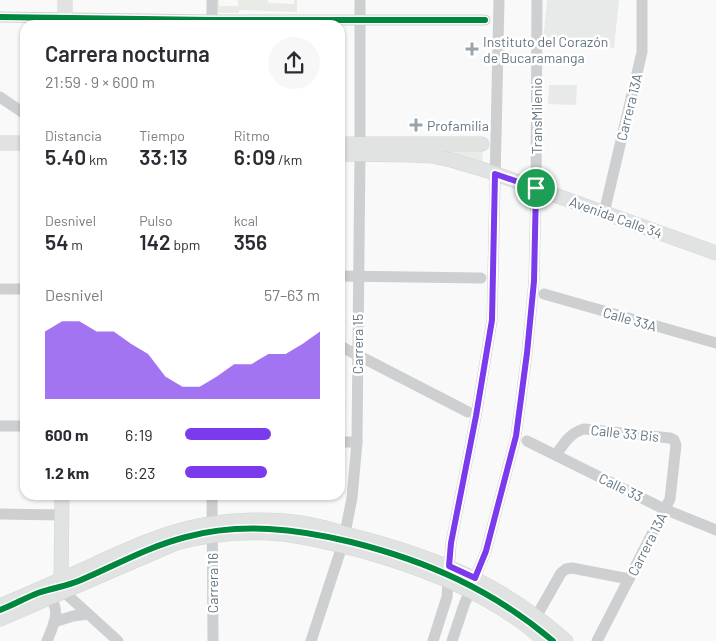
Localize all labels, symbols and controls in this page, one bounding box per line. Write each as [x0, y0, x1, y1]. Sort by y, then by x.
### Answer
place label: Instituto del Corazón de Bucaramanga [483, 33, 608, 66]
button: share [268, 37, 320, 89]
text: Carrera nocturna [45, 40, 210, 66]
marker: Instituto del Corazón de Bucaramanga [465, 42, 479, 56]
street label: Carrera 13A [612, 71, 646, 142]
text: 21:59 · 9 × 600 m [45, 72, 155, 91]
street label: TransMilenio [528, 78, 545, 154]
place label: Profamilia [427, 117, 489, 134]
marker: Profamilia [409, 118, 423, 132]
text: Distancia [45, 127, 102, 144]
text: Tiempo [139, 127, 185, 144]
text: Ritmo [234, 127, 270, 144]
text: 5.40 [45, 144, 86, 169]
text: 33:13 [139, 144, 188, 169]
text: 6:09 [234, 144, 275, 169]
text: km [86, 151, 107, 168]
text: /km [275, 151, 302, 168]
pin [515, 167, 557, 209]
icon: arrive [522, 174, 550, 202]
street label: Avenida Calle 34 [567, 192, 665, 242]
text: Desnivel [45, 212, 96, 229]
text: Pulso [139, 212, 173, 229]
text: kcal [234, 212, 258, 229]
text: 54 [45, 229, 68, 254]
text: 142 [139, 229, 171, 254]
text: 356 [234, 229, 267, 254]
text: m [68, 236, 83, 253]
text: bpm [171, 236, 200, 253]
text: Desnivel [45, 285, 103, 304]
text: 57–63 m [264, 285, 320, 304]
street label: Calle 33A [601, 303, 659, 335]
street label: Carrera 15 [349, 314, 366, 374]
street label: Calle 33 Bis [590, 421, 660, 445]
text: 600 m [45, 425, 88, 444]
text: 6:19 [125, 425, 153, 444]
text: 1.2 km [45, 463, 89, 482]
text: 6:23 [125, 463, 155, 482]
street label: Calle 33 [596, 469, 646, 505]
street label: Carrera 13A [624, 509, 670, 579]
street label: Carrera 16 [204, 553, 221, 613]

